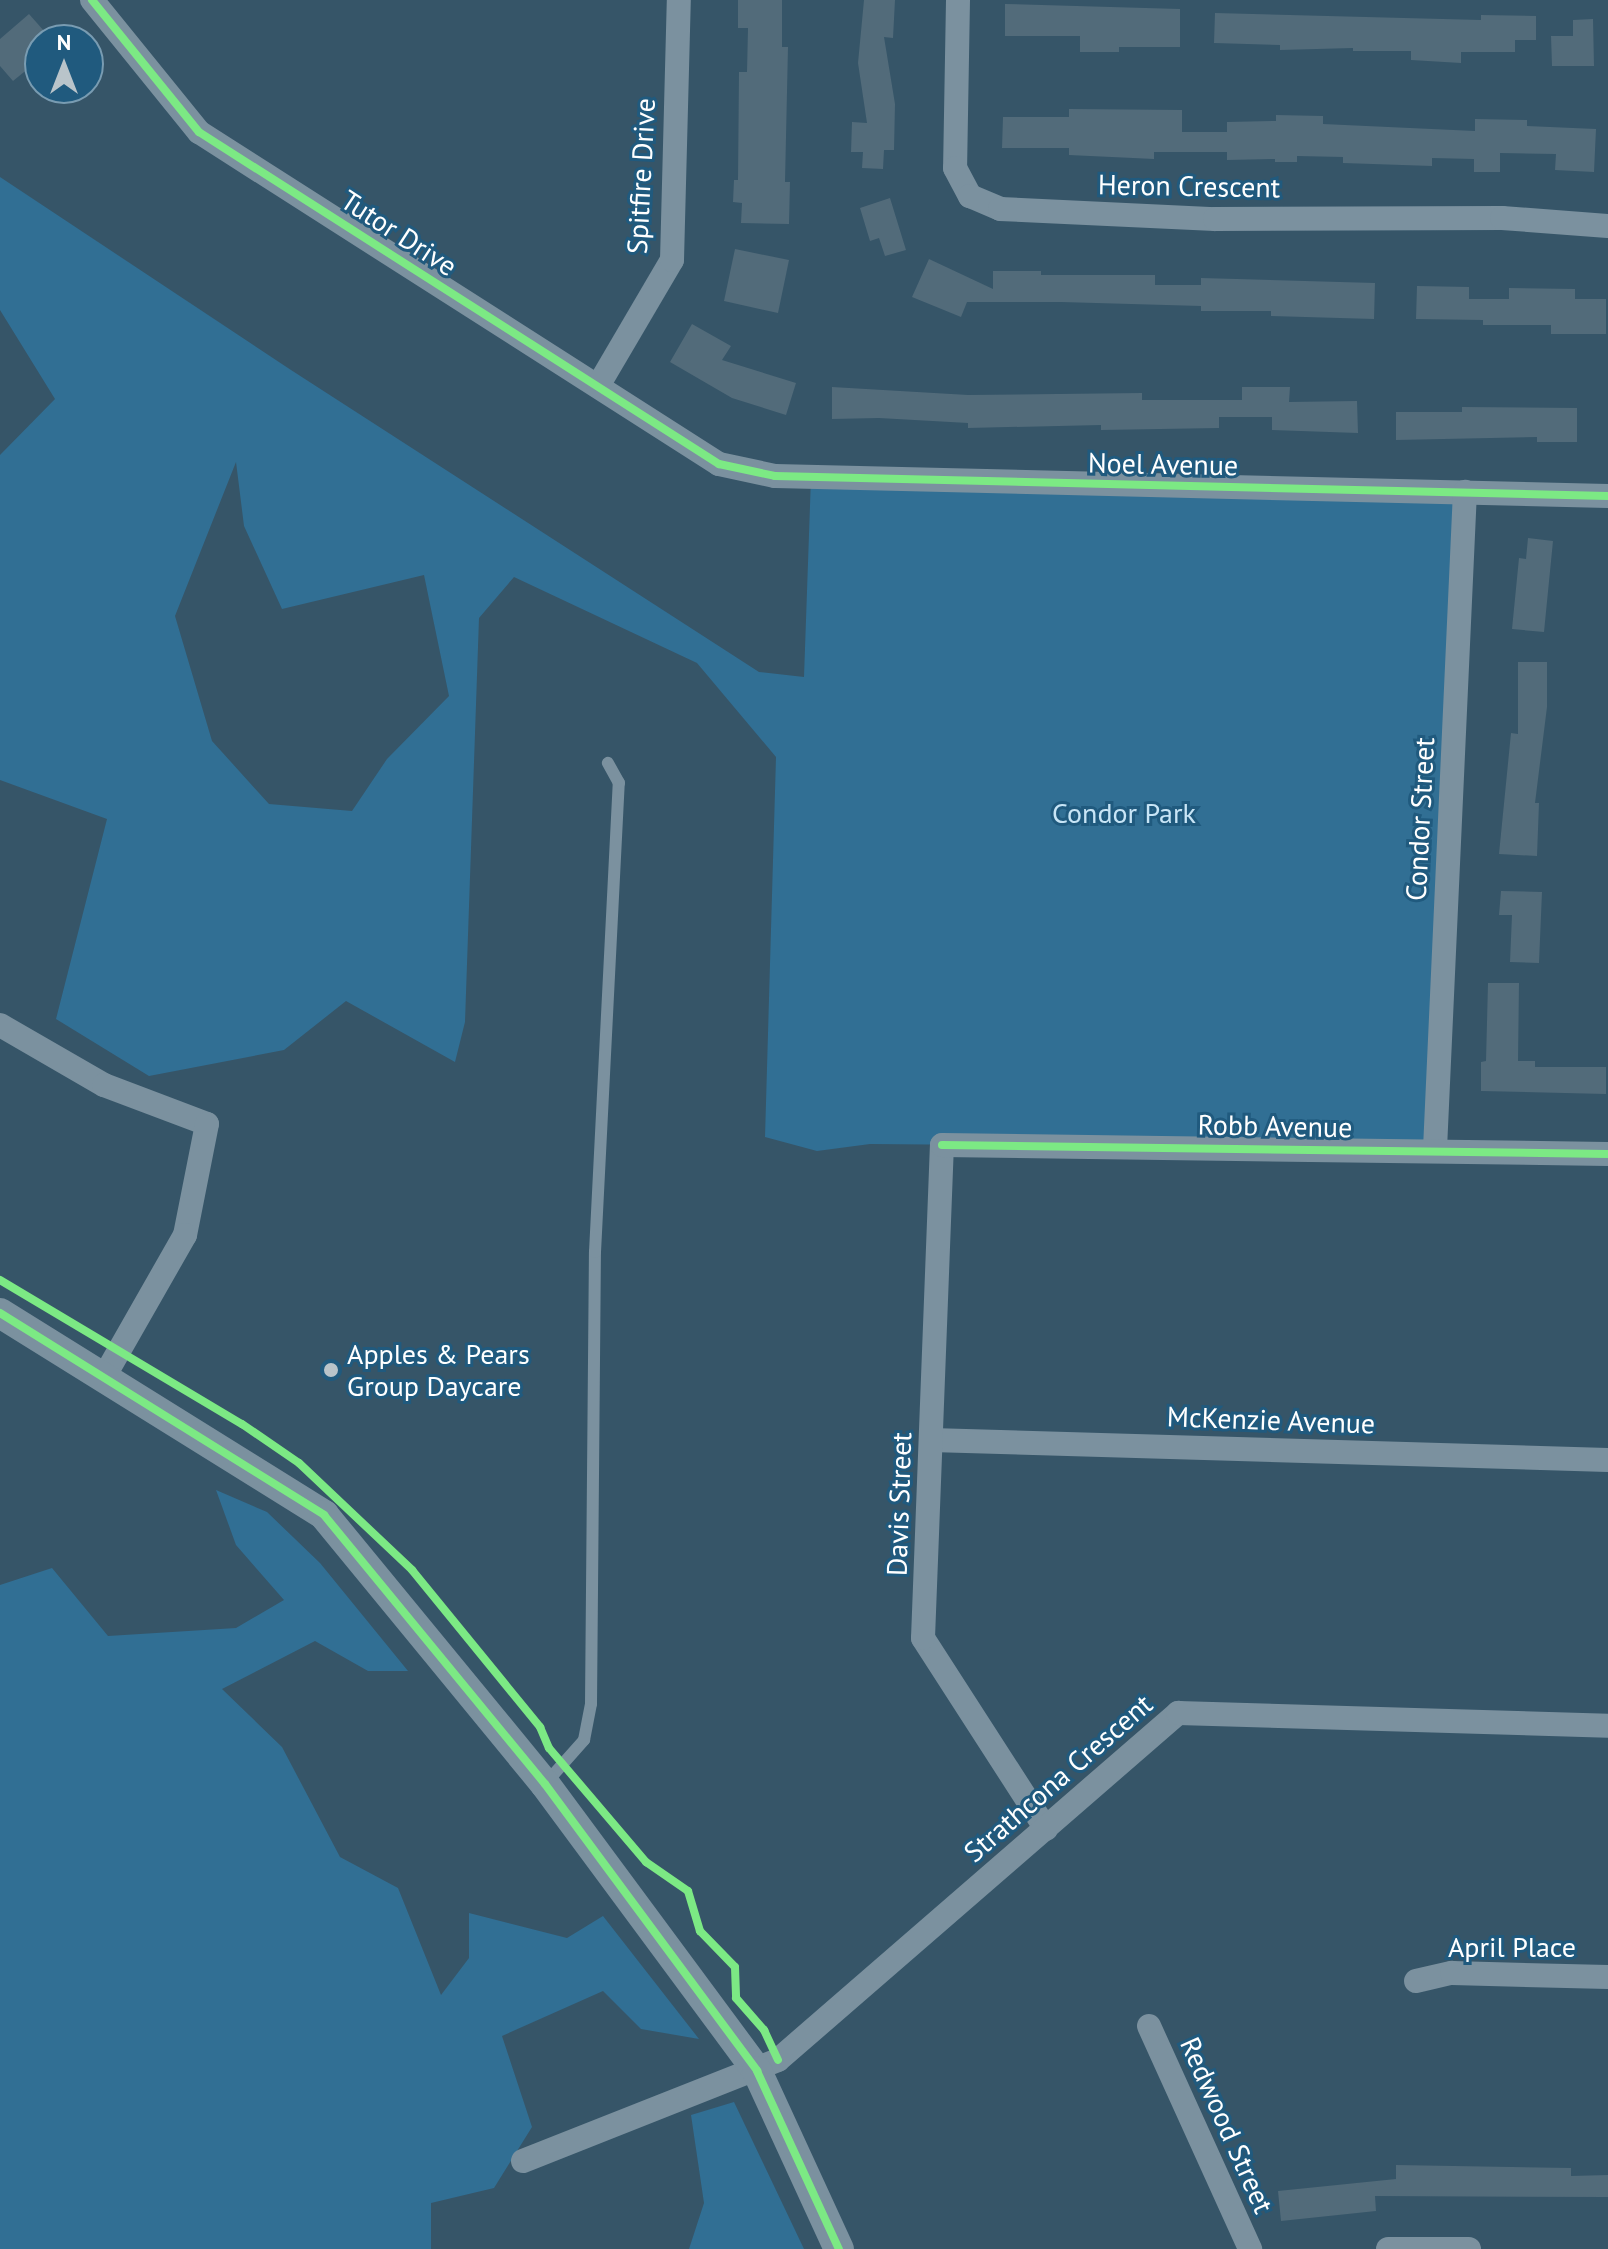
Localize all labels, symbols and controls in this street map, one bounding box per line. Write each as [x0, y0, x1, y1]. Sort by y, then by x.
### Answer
north arrow [24, 24, 104, 104]
text: N [57, 28, 71, 56]
street label: Spitfire Drive [620, 97, 662, 255]
street label: Heron Crescent [1098, 168, 1280, 204]
street label: Tutor Drive [335, 183, 463, 283]
street label: Noel Avenue [1087, 446, 1239, 482]
street label: Condor Street [1399, 736, 1441, 902]
park label: Condor Park [1052, 796, 1196, 830]
street label: Robb Avenue [1197, 1108, 1353, 1144]
place label: Apples & Pears Group Daycare [347, 1337, 530, 1403]
marker: Apples & Pears Group Daycare [322, 1361, 340, 1379]
street label: McKenzie Avenue [1166, 1400, 1376, 1440]
street label: Davis Street [880, 1431, 918, 1577]
street label: Strathcona Crescent [957, 1687, 1159, 1869]
street label: April Place [1448, 1930, 1576, 1964]
street label: Redwood Street [1173, 2032, 1281, 2218]

